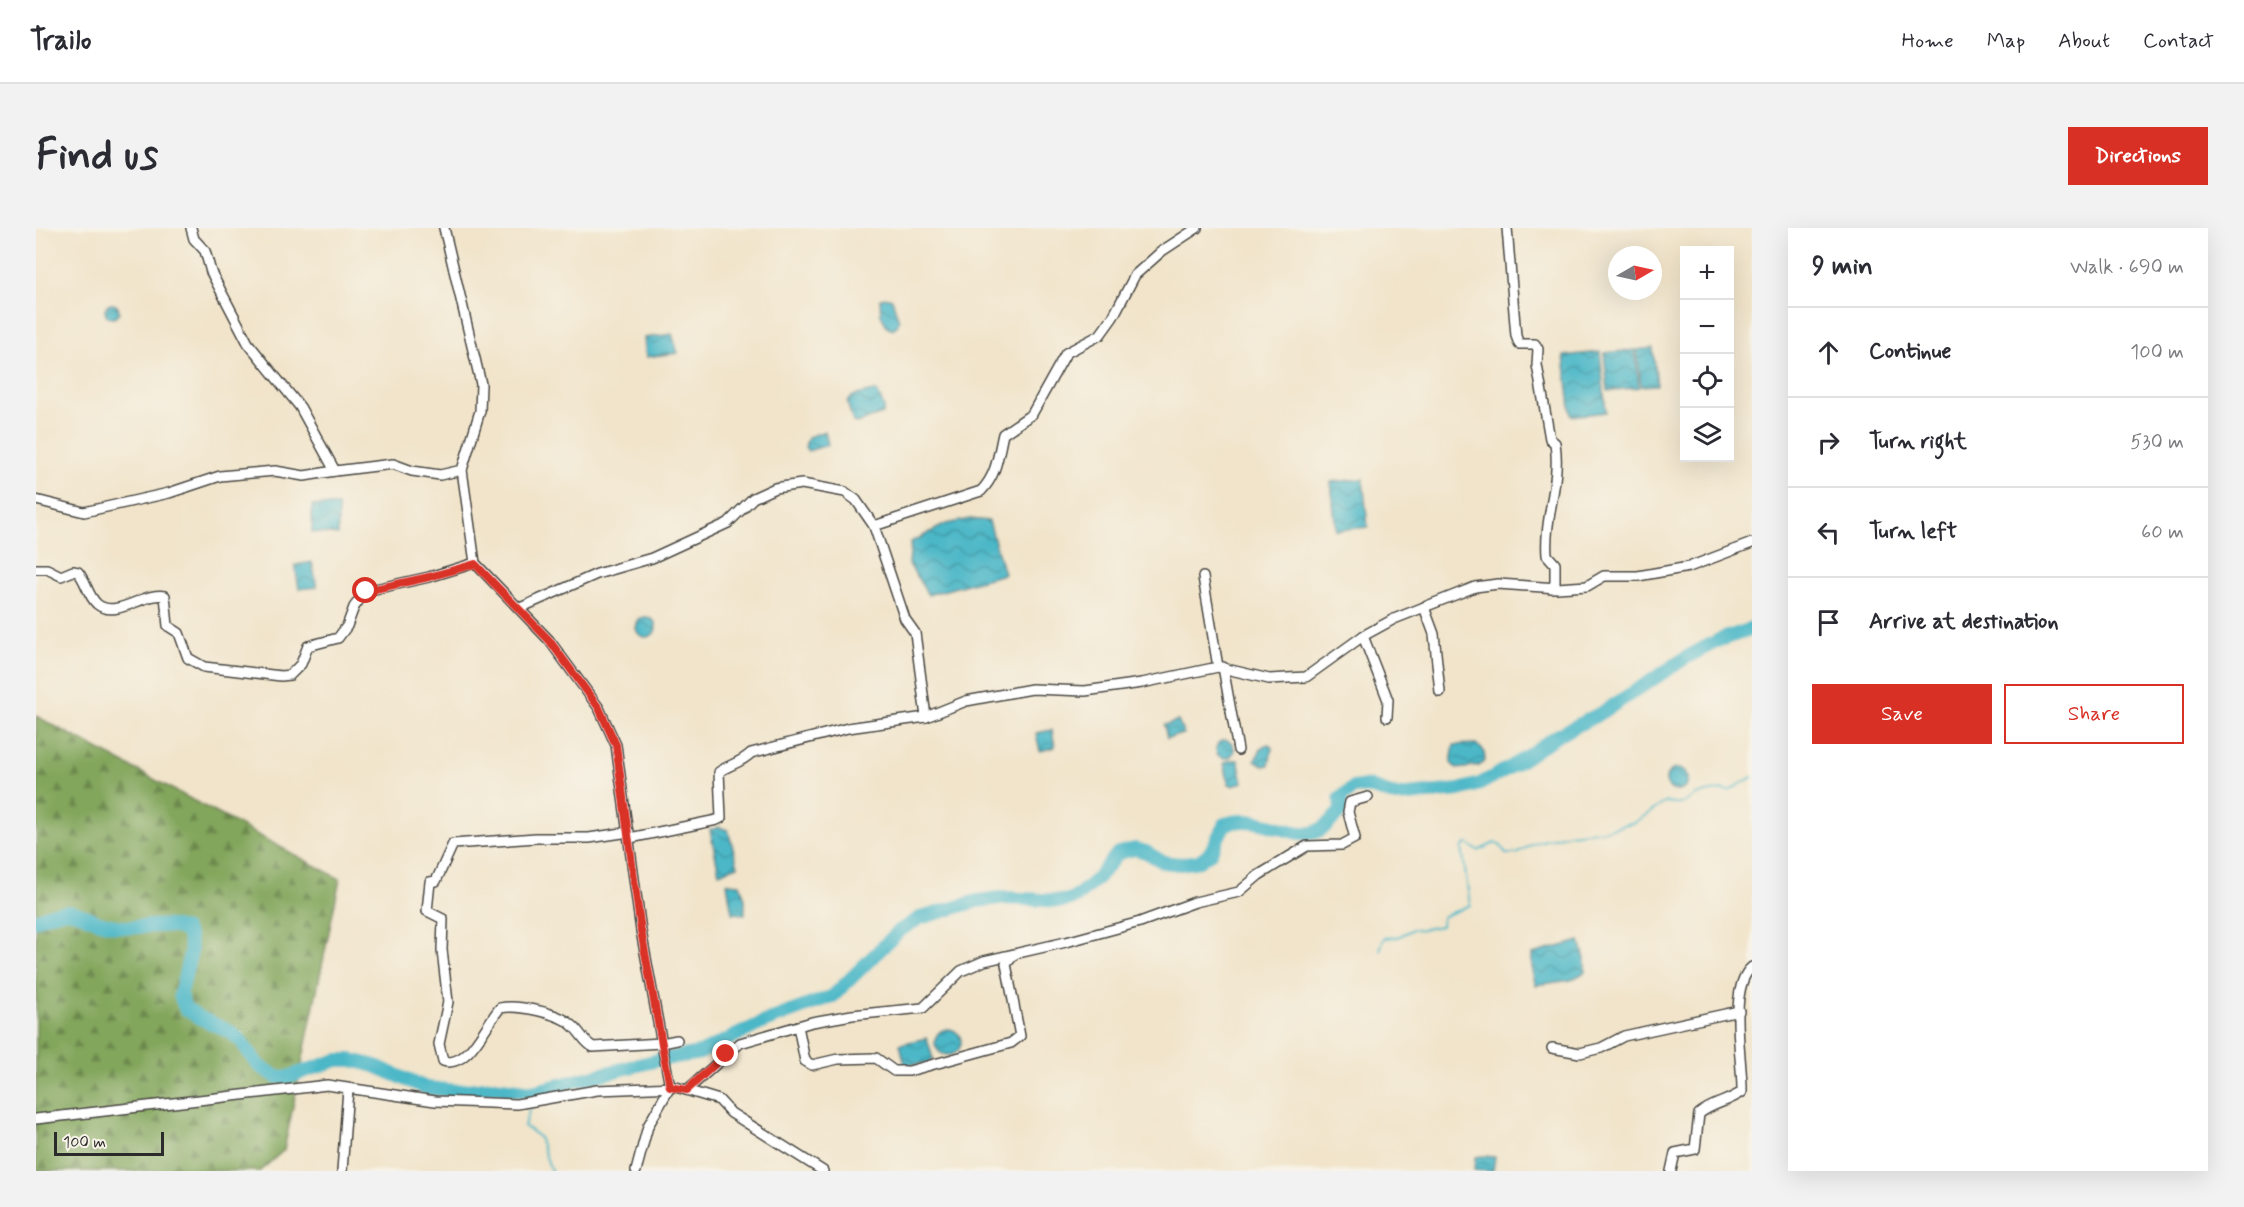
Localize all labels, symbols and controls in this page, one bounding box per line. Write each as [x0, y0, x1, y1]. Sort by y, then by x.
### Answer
text: Trailo [30, 23, 91, 60]
text: Home [1902, 27, 1954, 55]
text: Map [1987, 27, 2025, 55]
text: About [2058, 27, 2110, 55]
text: Contact [2143, 27, 2214, 55]
button: Directions [2068, 127, 2208, 185]
text: Find us [36, 129, 158, 184]
north arrow [1608, 246, 1662, 300]
map controls [1680, 246, 1734, 462]
button: + [1680, 246, 1734, 300]
text: 9 min [1812, 250, 1873, 284]
text: Walk · 690 m [2070, 254, 2184, 281]
button: − [1680, 300, 1734, 354]
icon: ahead [1812, 336, 1845, 369]
text: Continue [1869, 338, 1951, 366]
text: 100 m [2130, 339, 2184, 366]
button: locate [1680, 354, 1734, 408]
button: layers [1680, 408, 1734, 462]
icon: right [1812, 426, 1845, 459]
text: Turn right [1869, 428, 1967, 456]
text: 530 m [2130, 429, 2184, 456]
icon: left [1812, 516, 1845, 549]
text: Turn left [1869, 518, 1957, 546]
text: 60 m [2141, 519, 2184, 546]
route start [352, 577, 378, 603]
icon: arrive [1812, 606, 1845, 639]
text: Arrive at destination [1869, 608, 2059, 636]
button: Save [1812, 684, 1992, 744]
button: Share [2004, 684, 2184, 744]
route end [712, 1040, 738, 1066]
scale bar [54, 1129, 164, 1156]
text: 100 m [63, 1132, 106, 1153]

